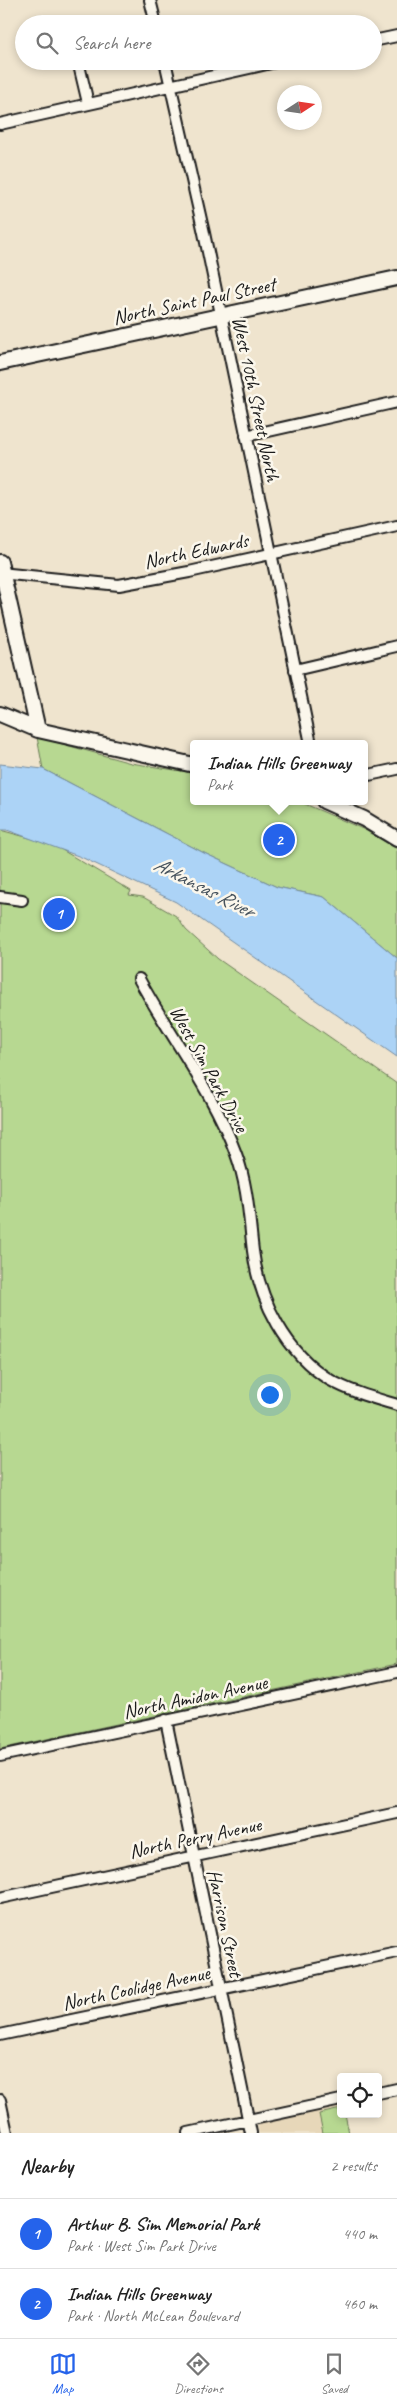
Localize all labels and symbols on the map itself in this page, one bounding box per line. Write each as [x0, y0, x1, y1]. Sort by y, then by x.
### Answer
north arrow [277, 85, 322, 130]
street label: North Saint Paul Street [110, 271, 281, 330]
street label: West 10th Street North [226, 314, 286, 485]
street label: North Edwards [141, 527, 253, 574]
pin: 2 [263, 821, 295, 859]
water label: Arkansas River [150, 851, 262, 925]
pin: 1 [43, 895, 75, 933]
street label: West Sim Park Drive [164, 1001, 255, 1138]
your location [257, 1382, 283, 1408]
street label: North Amidon Avenue [121, 1669, 271, 1724]
street label: North Perry Avenue [127, 1811, 265, 1864]
street label: Harrison Street [201, 1867, 249, 1981]
street label: North Coolidge Avenue [60, 1960, 213, 2016]

